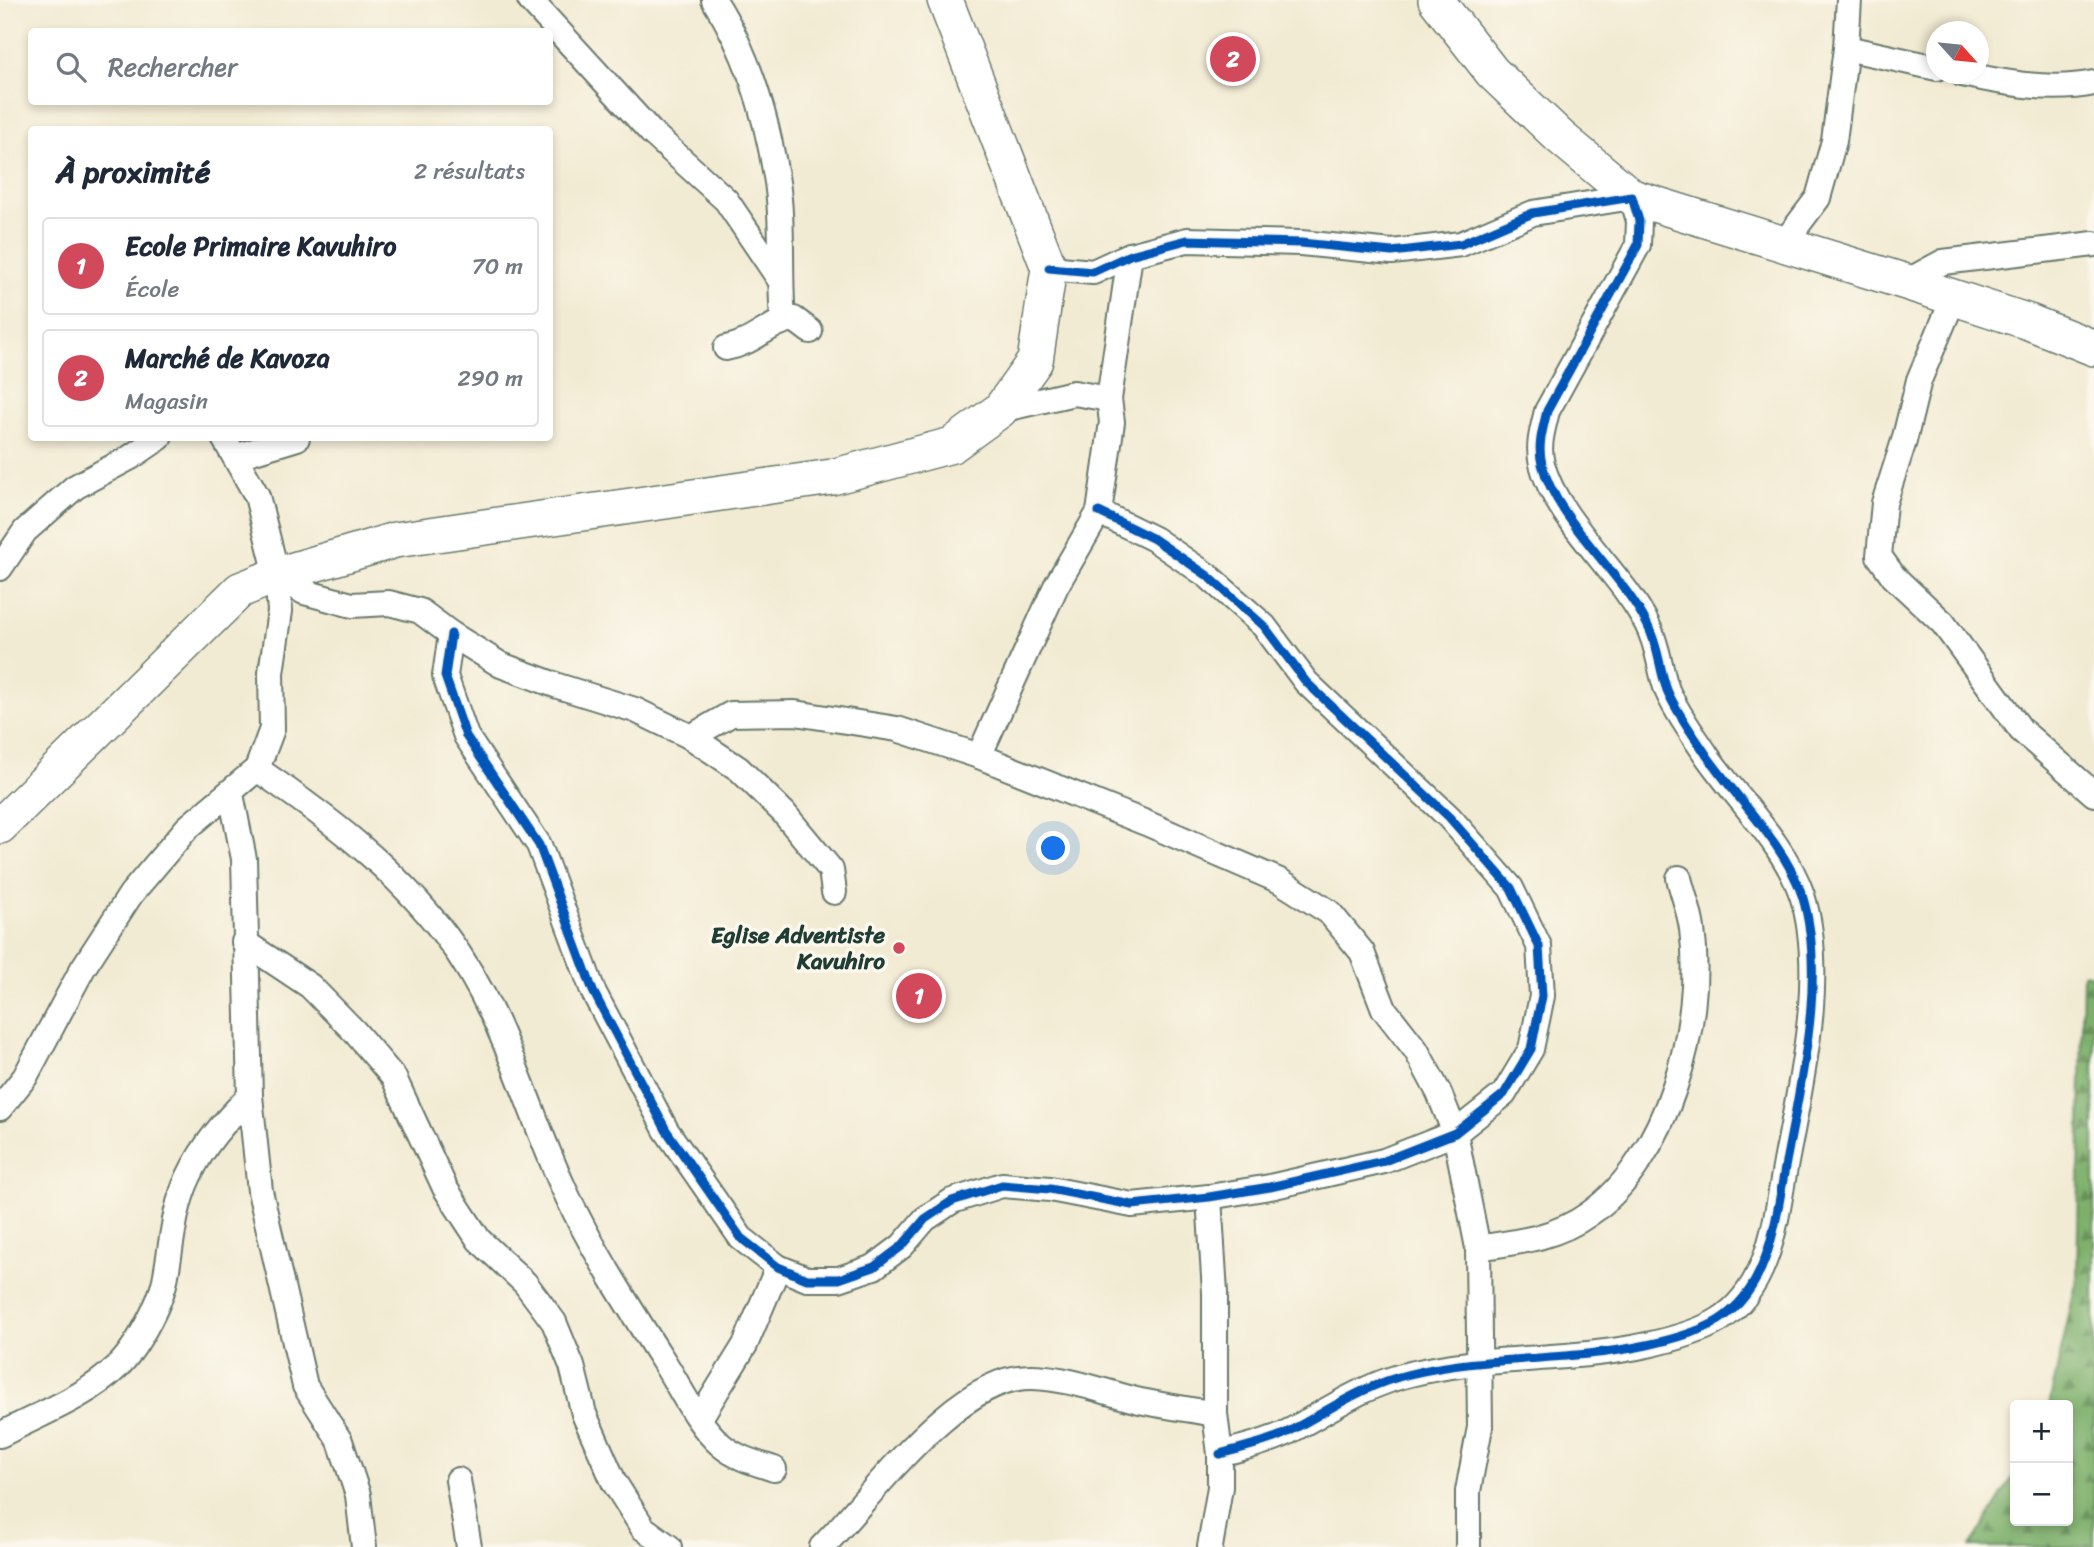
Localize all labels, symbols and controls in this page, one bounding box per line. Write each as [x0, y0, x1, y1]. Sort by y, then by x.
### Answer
north arrow [1926, 21, 1989, 84]
search box [28, 28, 553, 105]
pin: 2 [1210, 33, 1256, 85]
text: Rechercher [108, 44, 238, 90]
icon: search [52, 48, 90, 86]
text: À proximité [56, 145, 210, 199]
text: 2 résultats [414, 151, 525, 192]
text: Ecole Primaire Kavuhiro [125, 223, 396, 269]
text: 1 [76, 246, 86, 287]
text: 70 m [472, 246, 523, 287]
text: École [125, 269, 179, 310]
text: Marché de Kavoza [125, 335, 330, 381]
text: 2 [74, 358, 88, 399]
text: 290 m [457, 358, 523, 399]
text: Magasin [125, 381, 208, 422]
your location [1036, 831, 1070, 865]
place label: Eglise Adventiste Kavuhiro [711, 915, 885, 982]
marker: Eglise Adventiste Kavuhiro [891, 940, 907, 956]
pin: 1 [896, 970, 942, 1022]
map controls [2010, 1400, 2073, 1526]
button: + [2010, 1400, 2073, 1463]
button: − [2010, 1463, 2073, 1526]

